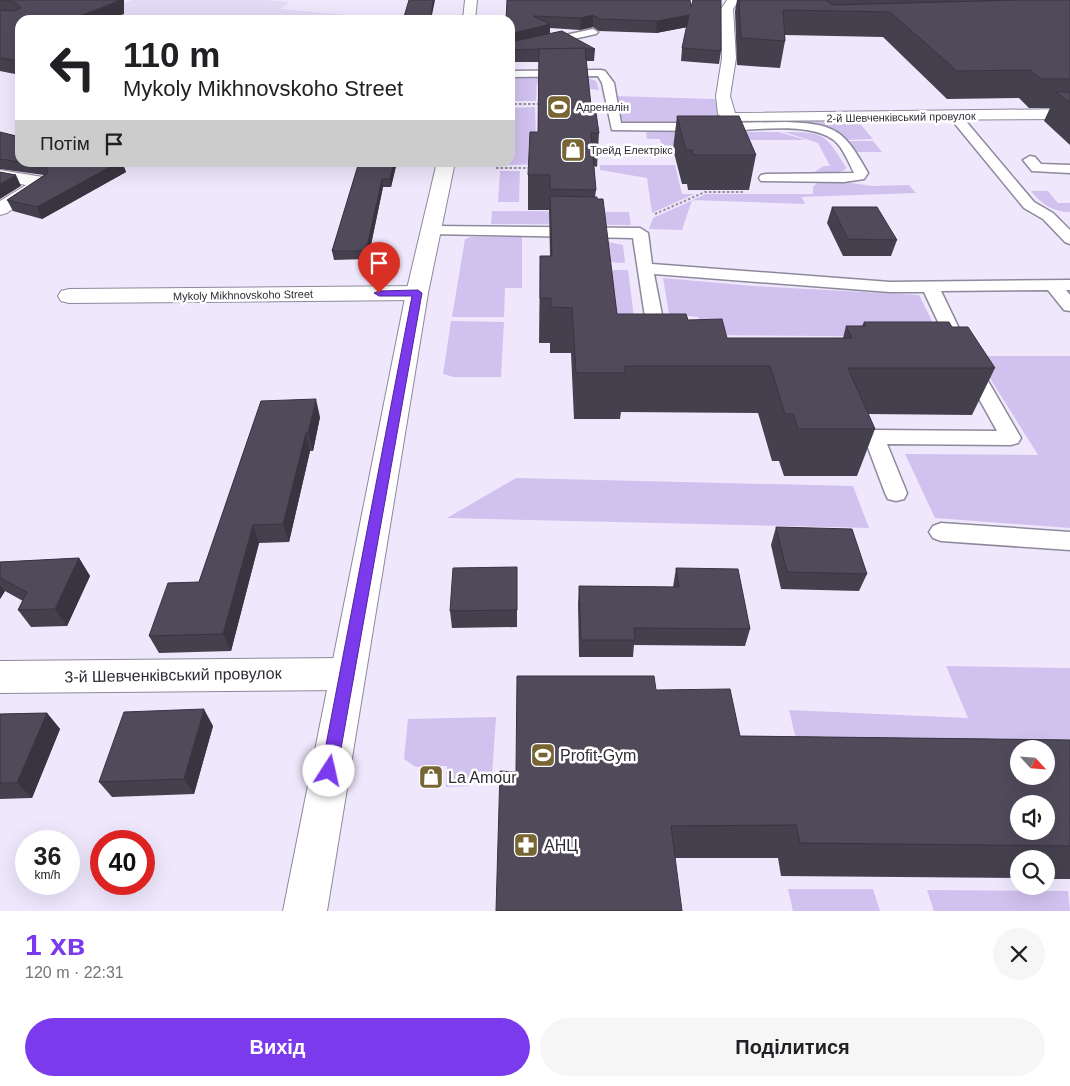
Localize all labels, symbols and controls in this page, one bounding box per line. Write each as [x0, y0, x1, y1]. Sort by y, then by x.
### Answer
icon: left [40, 35, 105, 100]
text: 110 m [123, 35, 220, 74]
text: Mykoly Mikhnovskoho Street [123, 76, 403, 101]
sports icon: Адреналін [546, 94, 572, 120]
place label: Адреналін [576, 101, 629, 113]
street label: 2-й Шевченківський провулок [826, 110, 976, 124]
icon: arrive [100, 130, 128, 158]
text: Потім [40, 133, 90, 154]
shop icon: Трейд Електрікс [560, 137, 586, 163]
place label: Трейд Електрікс [590, 144, 673, 156]
pin [358, 242, 400, 293]
icon: arrive [365, 249, 393, 277]
street label: Mykoly Mikhnovskoho Street [173, 288, 313, 302]
street label: 3-й Шевченківський провулок [64, 665, 283, 685]
north arrow [1010, 740, 1055, 785]
map controls [1010, 740, 1055, 895]
sports icon: Profit-Gym [530, 742, 556, 768]
position arrow [302, 744, 354, 796]
place label: Profit-Gym [560, 747, 636, 764]
shop icon: La Amour [418, 764, 444, 790]
place label: La Amour [448, 769, 517, 786]
button: sound [1010, 795, 1055, 840]
speed limit sign: 40 [90, 830, 155, 895]
pharmacy icon: АНЦ [513, 832, 539, 858]
place label: АНЦ [544, 837, 578, 854]
text: 36 [34, 842, 61, 870]
button: search [1010, 850, 1055, 895]
text: km/h [34, 868, 61, 882]
text: 1 хв [25, 928, 85, 961]
button: close [993, 928, 1045, 980]
text: 120 m · 22:31 [25, 964, 124, 981]
button: Вихід [25, 1018, 530, 1076]
button: Поділитися [540, 1018, 1045, 1076]

